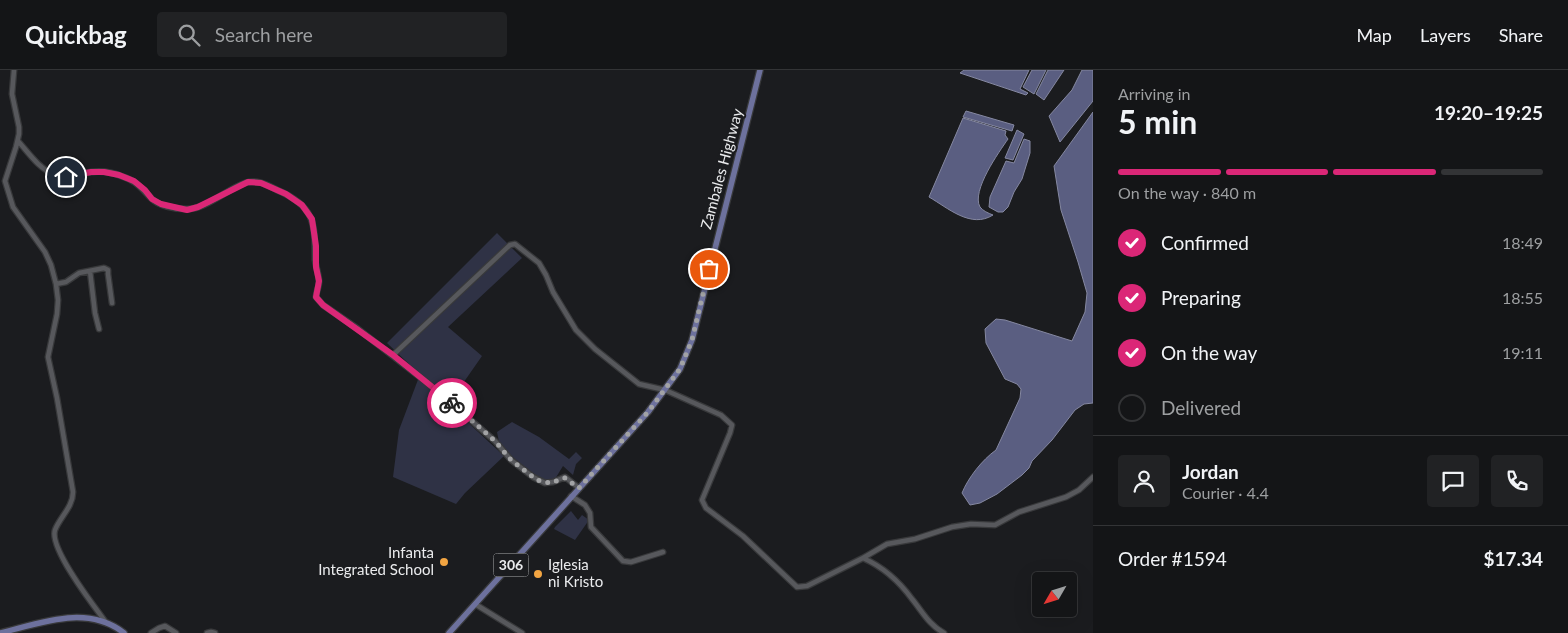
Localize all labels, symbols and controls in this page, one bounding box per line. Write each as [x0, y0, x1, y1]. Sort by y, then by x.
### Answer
search box [157, 12, 507, 57]
text: Quickbag [25, 20, 127, 49]
icon: search [175, 21, 203, 49]
text: Search here [215, 23, 313, 46]
text: Map [1356, 24, 1392, 46]
text: Layers [1420, 24, 1471, 46]
text: Share [1499, 24, 1543, 46]
text: Arriving in [1118, 84, 1191, 103]
text: 19:20–19:25 [1434, 101, 1543, 124]
text: 5 min [1118, 102, 1197, 141]
street label: Zambales Highway [696, 106, 746, 231]
pin [45, 156, 87, 198]
icon: home [52, 163, 80, 191]
text: On the way · 840 m [1118, 183, 1256, 202]
icon: check [1118, 229, 1146, 257]
text: Confirmed [1161, 231, 1249, 254]
text: 18:49 [1502, 233, 1543, 252]
pin [688, 248, 730, 290]
icon: bag [695, 255, 723, 283]
icon: check [1118, 284, 1146, 312]
text: Preparing [1161, 286, 1241, 309]
text: 18:55 [1502, 288, 1543, 307]
icon: check [1118, 339, 1146, 367]
text: On the way [1161, 341, 1257, 364]
text: 19:11 [1502, 343, 1543, 362]
courier [427, 378, 477, 428]
icon: bike [438, 389, 466, 417]
text: Delivered [1161, 396, 1241, 419]
button: person [1118, 455, 1170, 507]
button: chat [1427, 455, 1479, 507]
button: phone [1491, 455, 1543, 507]
text: Jordan [1182, 460, 1239, 483]
text: Courier · 4.4 [1182, 483, 1269, 502]
place label: Infanta Integrated School [318, 543, 434, 578]
text: Order #1594 [1118, 547, 1227, 570]
text: $17.34 [1483, 547, 1543, 570]
road number: 306 [494, 554, 528, 576]
place label: Iglesia ni Kristo [548, 555, 603, 590]
marker: Infanta Integrated School [438, 556, 450, 568]
marker: Iglesia ni Kristo [532, 568, 544, 580]
north arrow [1032, 572, 1078, 618]
map controls [1032, 572, 1077, 617]

